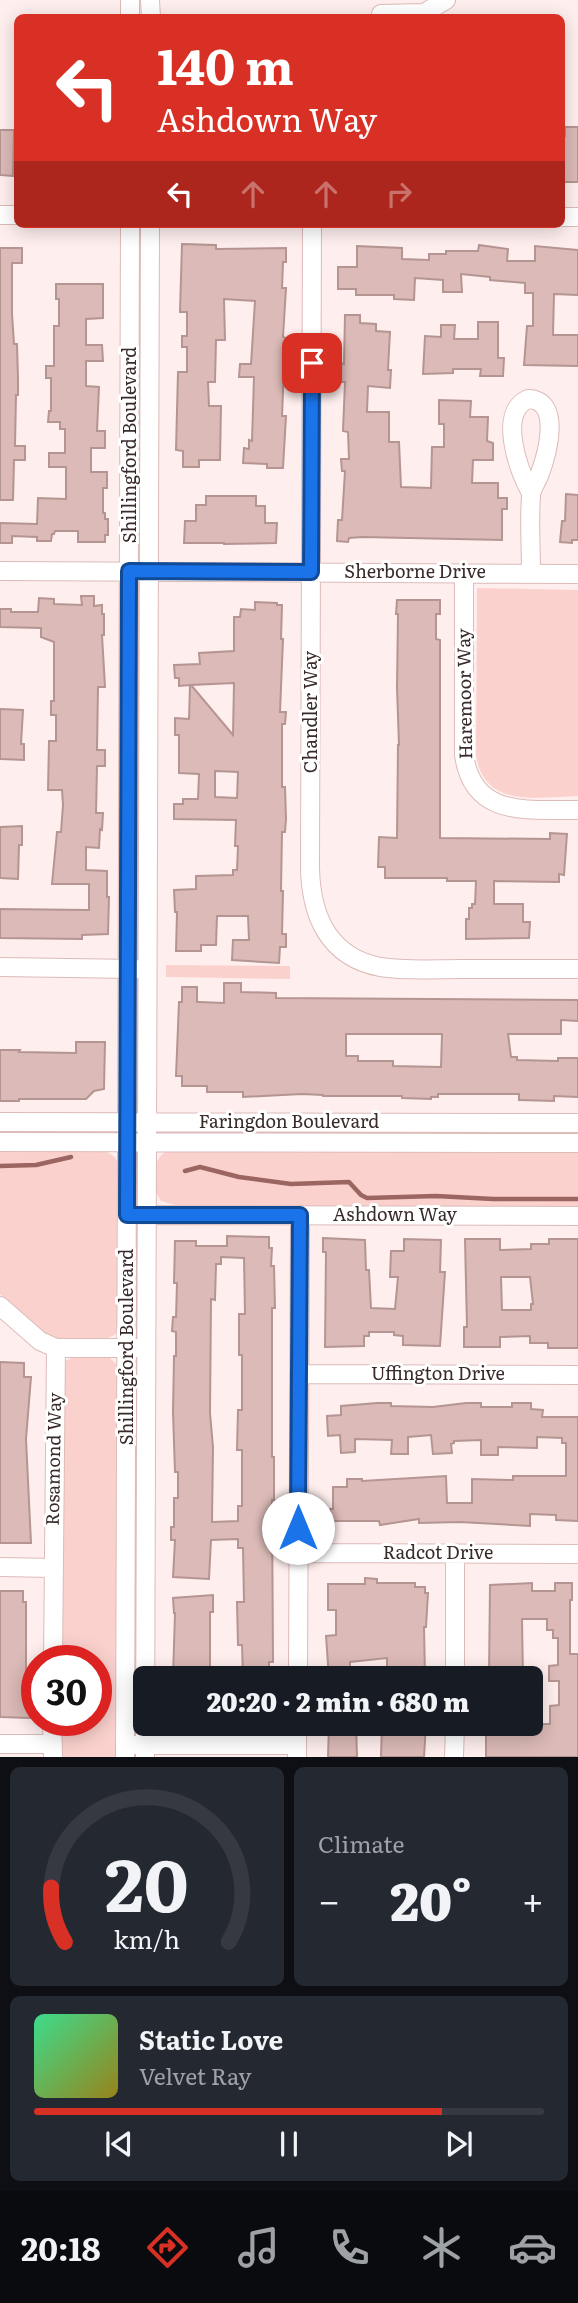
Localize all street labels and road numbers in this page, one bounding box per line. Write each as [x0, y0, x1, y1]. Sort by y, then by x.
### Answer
street label: Shillingford Boulevard [115, 347, 142, 543]
street label: Sherborne Drive [344, 557, 486, 584]
street label: Haremoor Way [449, 628, 478, 760]
street label: Chandler Way [296, 650, 323, 773]
street label: Faringdon Boulevard [199, 1107, 379, 1134]
street label: Ashdown Way [333, 1200, 458, 1227]
street label: Shillingford Boulevard [112, 1249, 139, 1445]
street label: Uffington Drive [371, 1359, 505, 1386]
street label: Rosamond Way [38, 1392, 67, 1526]
street label: Radcot Drive [383, 1538, 493, 1565]

